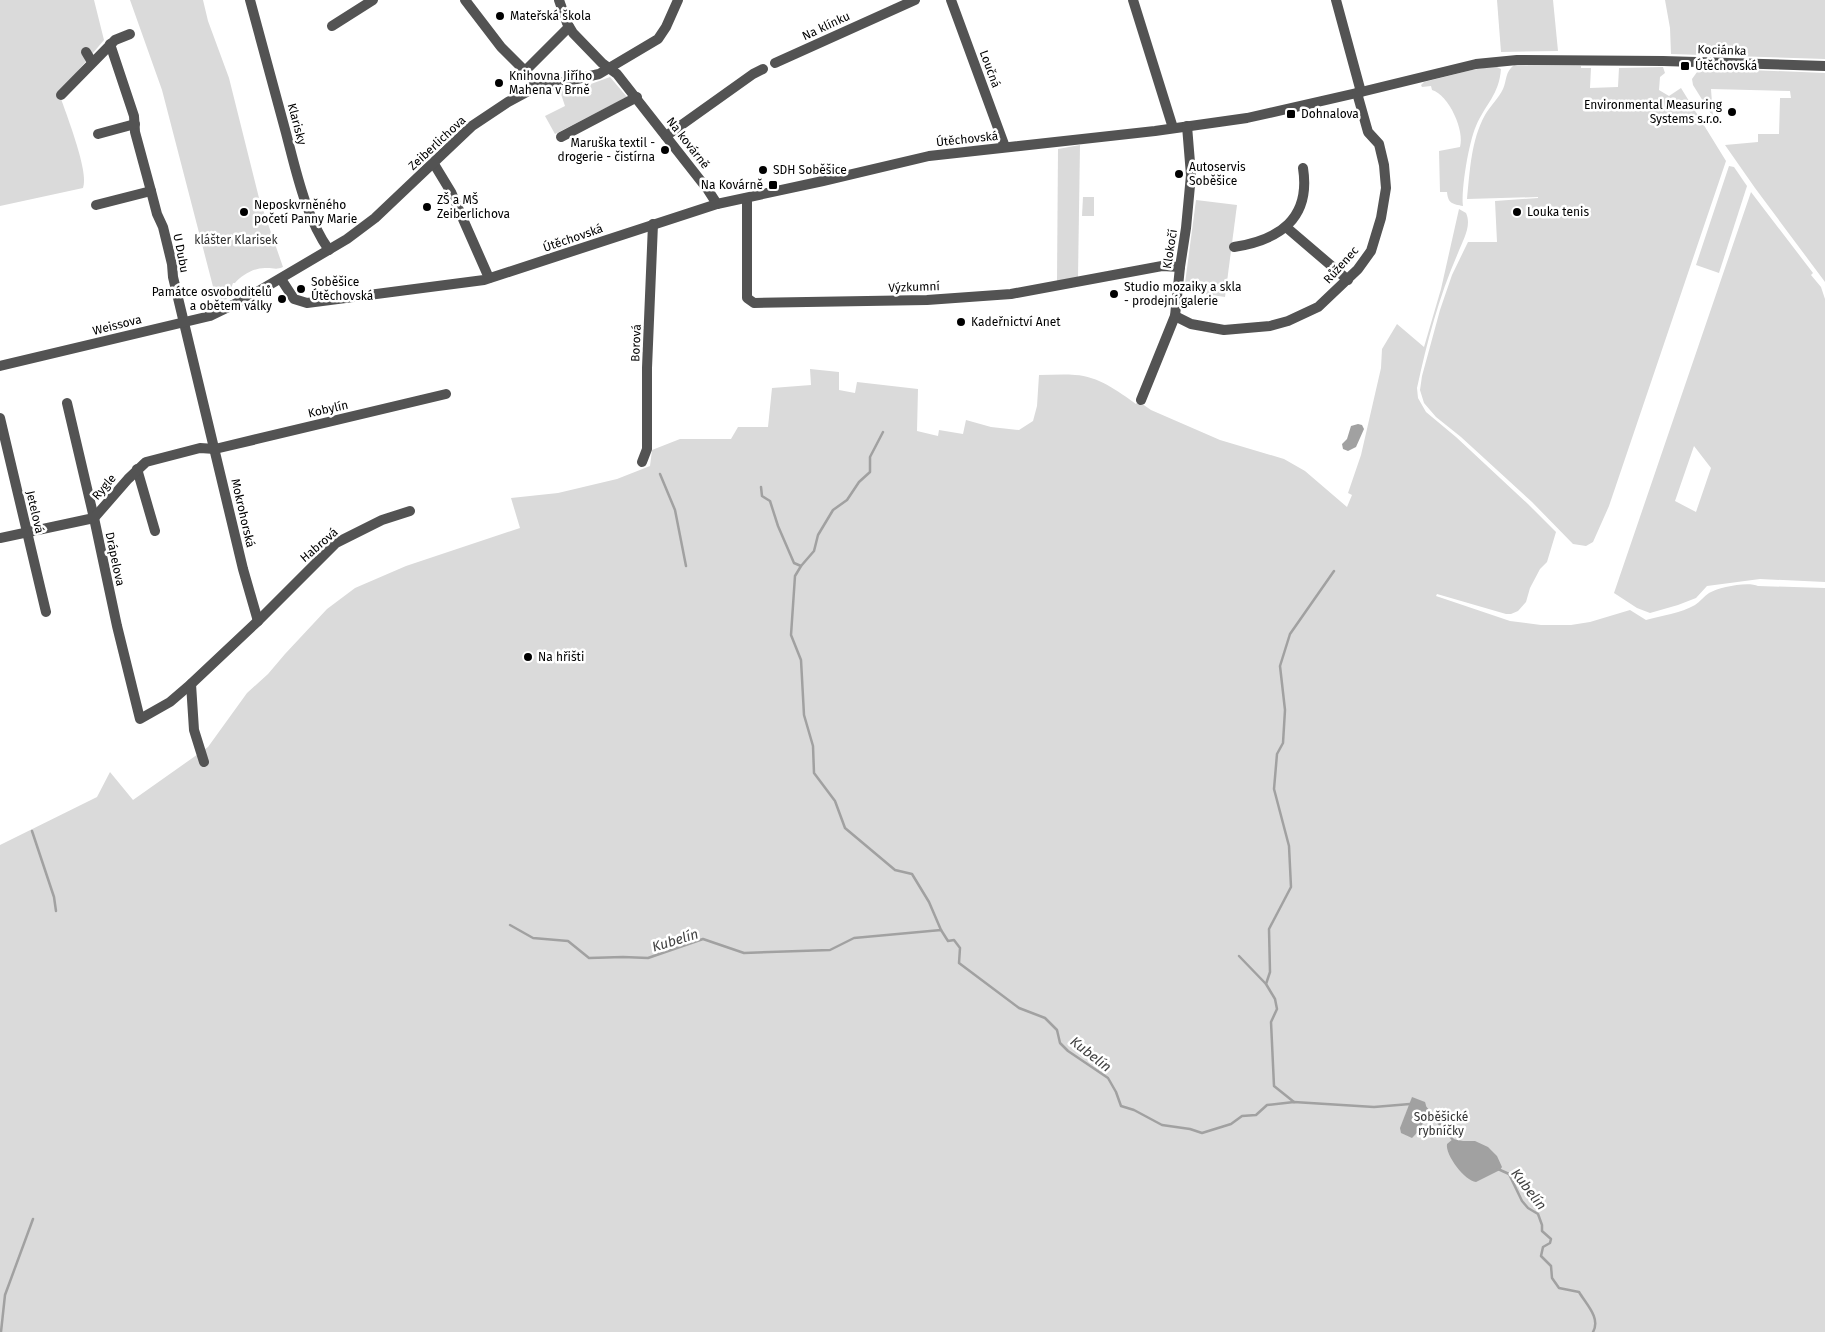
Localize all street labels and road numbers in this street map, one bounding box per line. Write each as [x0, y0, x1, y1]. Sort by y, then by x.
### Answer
street label: Na klínku [800, 9, 852, 43]
street label: Kociánka [1697, 42, 1747, 58]
street label: Loučná [977, 48, 1003, 90]
street label: Klarisky [285, 102, 309, 147]
street label: Zeiberlichova [405, 113, 469, 173]
street label: Na kovárně [664, 115, 712, 171]
street label: Útěchovská [935, 128, 999, 149]
street label: Útěchovská [541, 220, 605, 255]
street label: Klokočí [1160, 228, 1180, 270]
street label: U Dubu [170, 232, 192, 274]
street label: Růženec [1321, 243, 1362, 287]
street label: Výzkumní [888, 279, 941, 295]
street label: Weissova [91, 312, 143, 338]
street label: Borová [628, 324, 644, 362]
street label: Kobylín [307, 398, 349, 420]
street label: Rygle [89, 471, 119, 503]
street label: Mokrohorská [228, 477, 258, 549]
street label: Jetelová [23, 489, 47, 535]
street label: Habrová [297, 525, 341, 565]
street label: Drápelova [102, 531, 128, 587]

